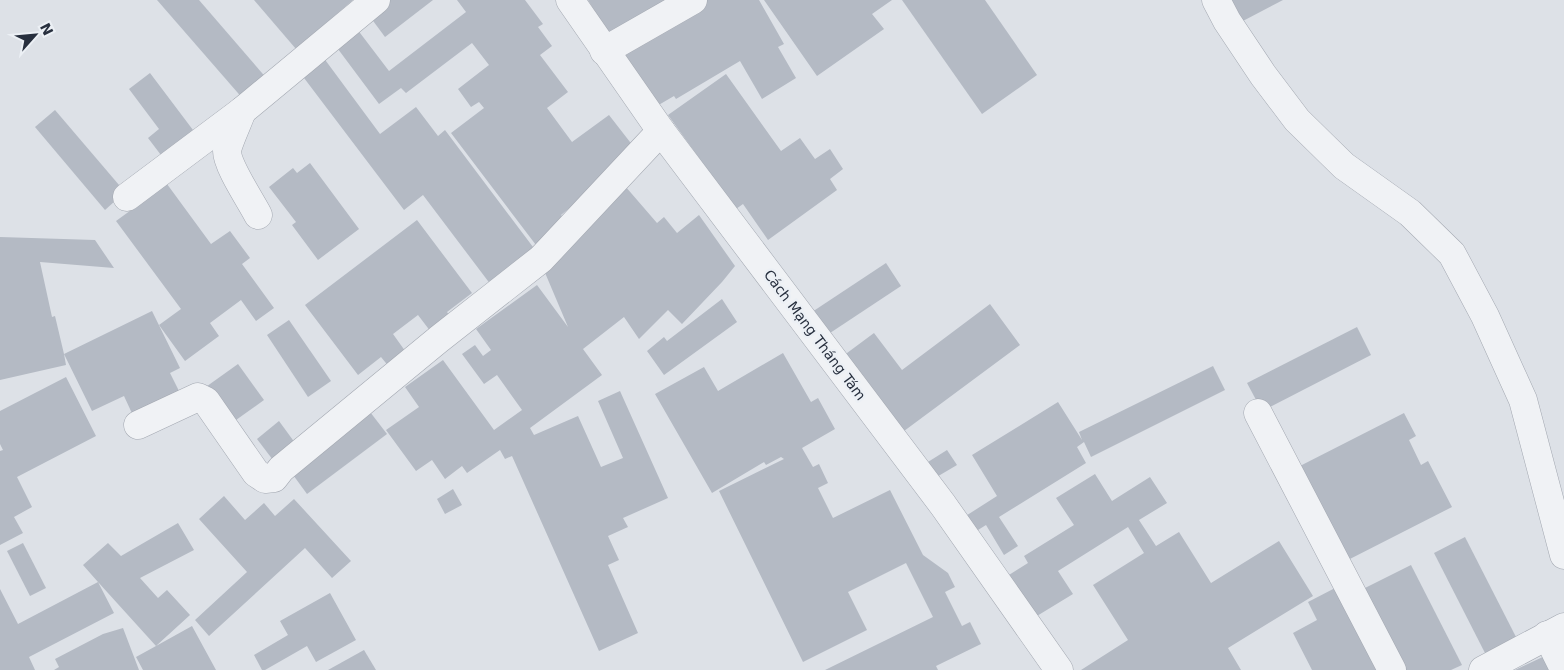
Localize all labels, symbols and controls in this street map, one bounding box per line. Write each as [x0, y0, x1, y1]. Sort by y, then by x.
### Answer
north arrow [10, 10, 60, 60]
text: N [37, 20, 56, 38]
street label: Cách Mạng Tháng Tám [761, 267, 869, 403]

